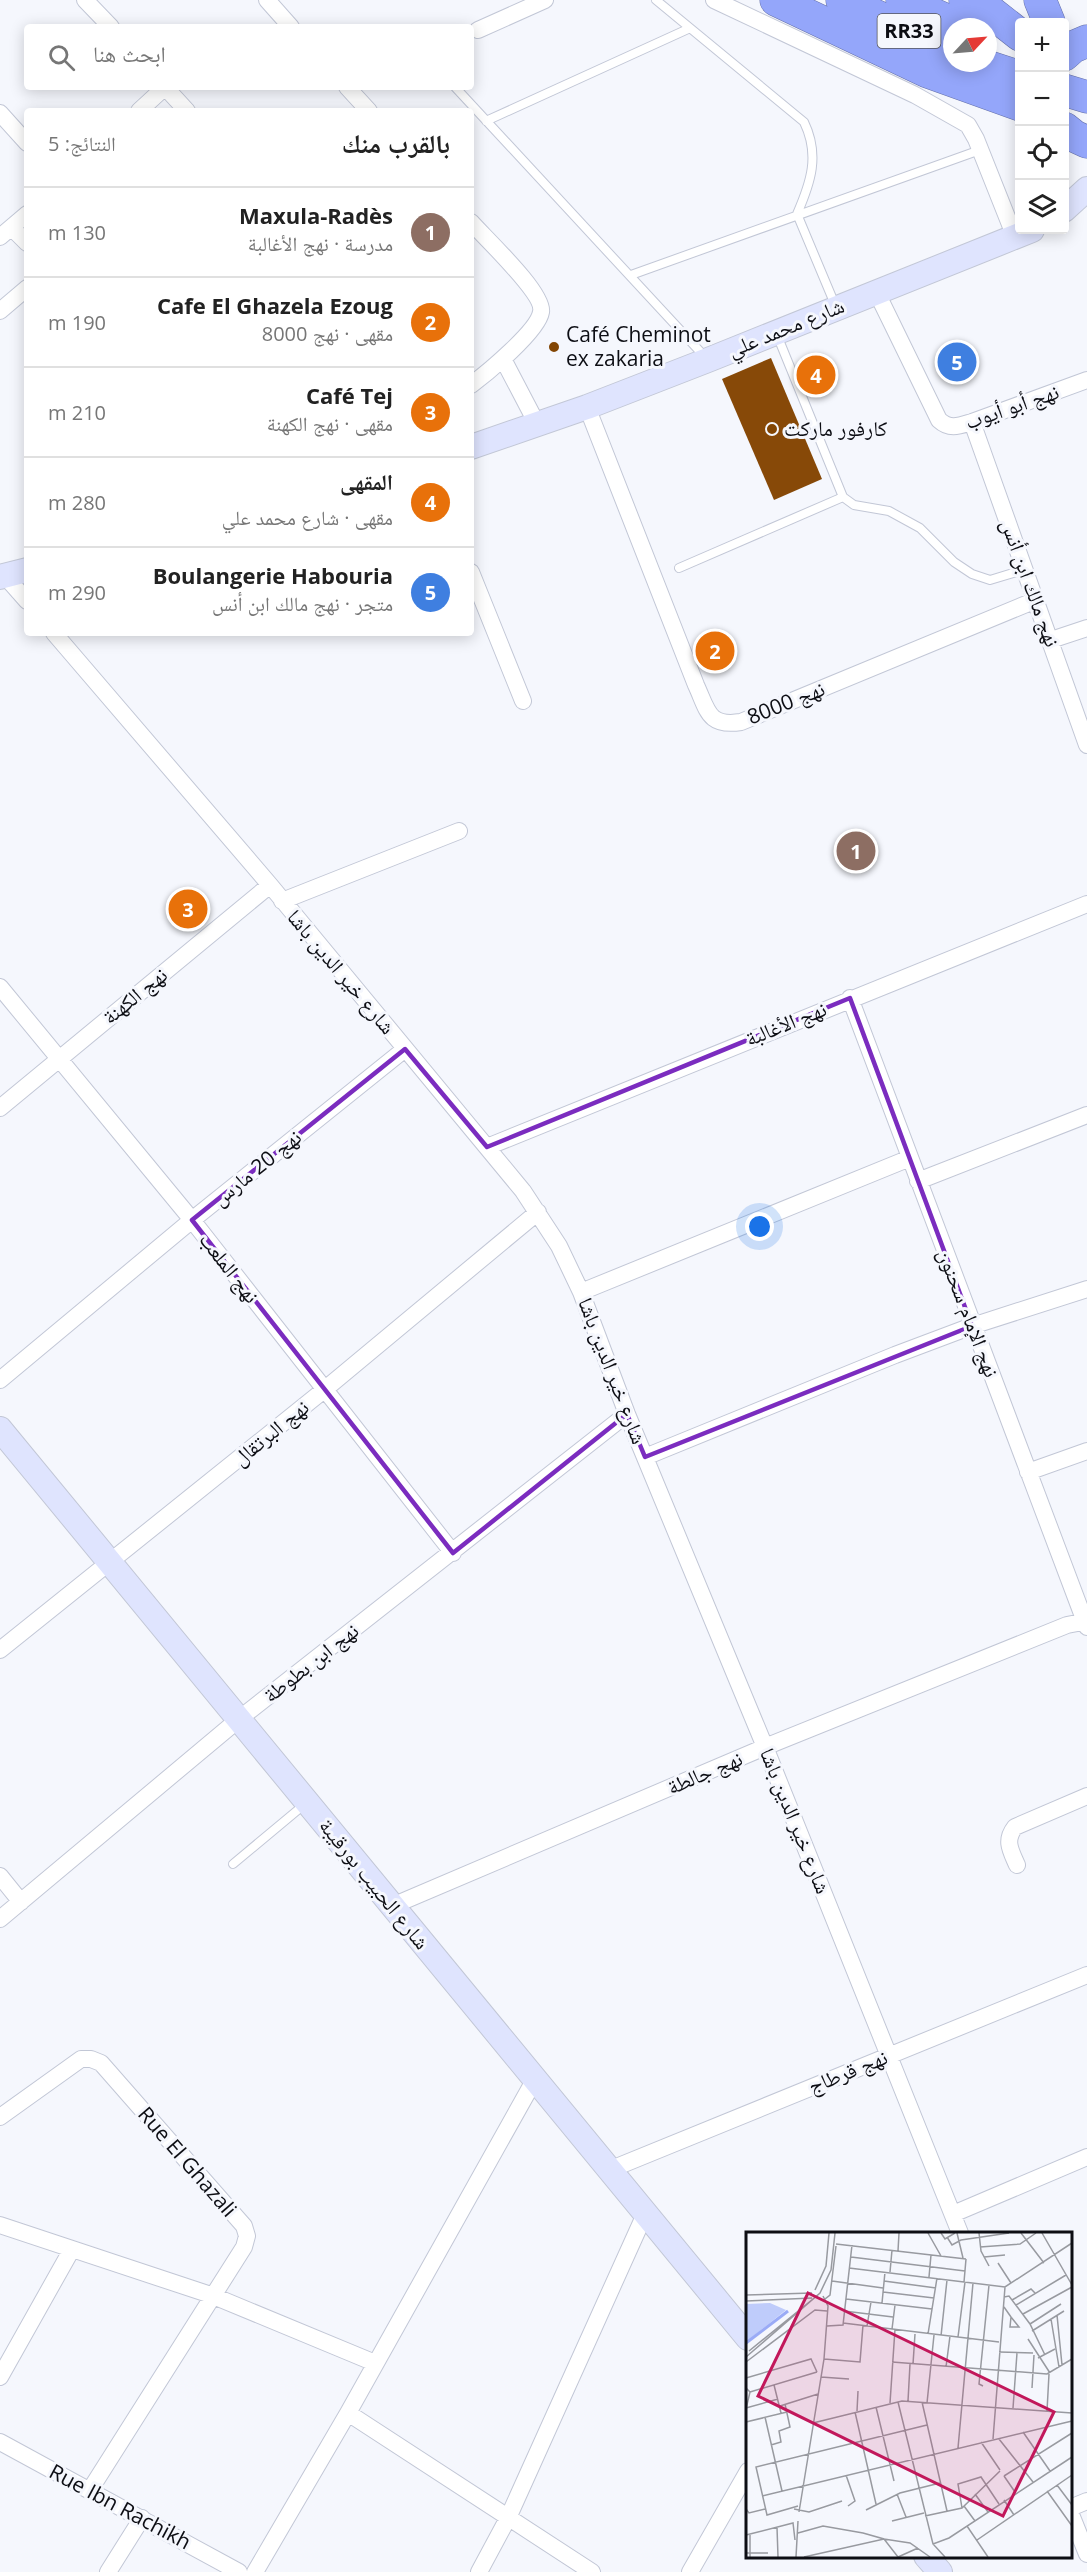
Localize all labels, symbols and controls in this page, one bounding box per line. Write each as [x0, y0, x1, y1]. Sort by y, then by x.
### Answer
road number: RR33 [878, 14, 940, 48]
north arrow [943, 18, 997, 72]
map controls [1015, 18, 1069, 234]
button: + [1015, 18, 1069, 72]
search box [24, 24, 474, 90]
text: ابحث هنا [93, 38, 166, 68]
icon: search [45, 41, 78, 74]
button: − [1015, 72, 1069, 126]
text: بالقرب منك [342, 125, 450, 161]
button: locate [1015, 126, 1069, 180]
text: النتائج: 5 [48, 130, 116, 157]
button: layers [1015, 180, 1069, 234]
text: Maxula-Radès [239, 200, 393, 230]
text: 130 m [48, 219, 106, 246]
text: 1 [425, 219, 436, 246]
text: مدرسة · نهج الأغالبة [248, 230, 393, 257]
text: Cafe El Ghazela Ezoug [157, 290, 393, 320]
street label: شارع محمد علي [723, 291, 849, 366]
text: 190 m [48, 309, 106, 336]
text: 2 [425, 309, 436, 336]
text: مقهى · نهج 8000 [262, 320, 393, 347]
place label: Café Cheminot ex zakaria [566, 320, 711, 372]
marker: Café Cheminot ex zakaria [547, 340, 561, 354]
pin: 5 [938, 340, 976, 385]
pin: 4 [796, 352, 836, 398]
street label: نهج أبو أيوب [961, 377, 1062, 435]
text: Café Tej [306, 380, 393, 410]
text: 210 m [48, 399, 106, 426]
text: 3 [425, 399, 436, 426]
text: مقهى · نهج الكهنة [267, 410, 393, 437]
place label: كارفور ماركت [784, 414, 887, 442]
marker: كارفور ماركت [765, 422, 779, 436]
text: المقهى [340, 466, 393, 496]
text: 280 m [48, 489, 106, 516]
text: 4 [425, 489, 436, 516]
text: مقهى · شارع محمد علي [222, 504, 393, 531]
street label: نهج مالك ابن أنس [995, 515, 1067, 650]
text: Boulangerie Habouria [153, 560, 393, 590]
text: 290 m [48, 579, 106, 606]
text: 5 [425, 579, 436, 606]
text: متجر · نهج مالك ابن أنس [212, 590, 393, 617]
pin: 2 [696, 628, 734, 674]
street label: نهج 8000 [743, 674, 829, 730]
pin: 1 [836, 828, 876, 874]
pin: 3 [168, 886, 207, 932]
street label: شارع خير الدين باشا [281, 903, 402, 1040]
street label: نهج الكهنة [96, 960, 173, 1030]
street label: نهج الأغالبة [741, 994, 830, 1052]
street label: نهج 20 مارس [206, 1123, 307, 1212]
your location [745, 1212, 774, 1241]
street label: نهج الملعب [193, 1226, 266, 1308]
street label: نهج الإمام سحنون [931, 1244, 1006, 1381]
street label: شارع خير الدين باشا [572, 1293, 654, 1448]
street label: نهج البرتقال [226, 1393, 314, 1472]
street label: نهج ابن بطوطة [257, 1616, 364, 1708]
street label: نهج جالطة [663, 1744, 746, 1800]
street label: شارع خير الدين باشا [754, 1744, 838, 1898]
street label: شارع الحبيب بورقيبة [313, 1812, 436, 1955]
street label: نهج قرطاج [804, 2043, 891, 2100]
street label: Rue El Ghazali [132, 2100, 243, 2222]
inset map [746, 2232, 1072, 2557]
street label: Rue Ibn Rachikh [45, 2457, 196, 2555]

